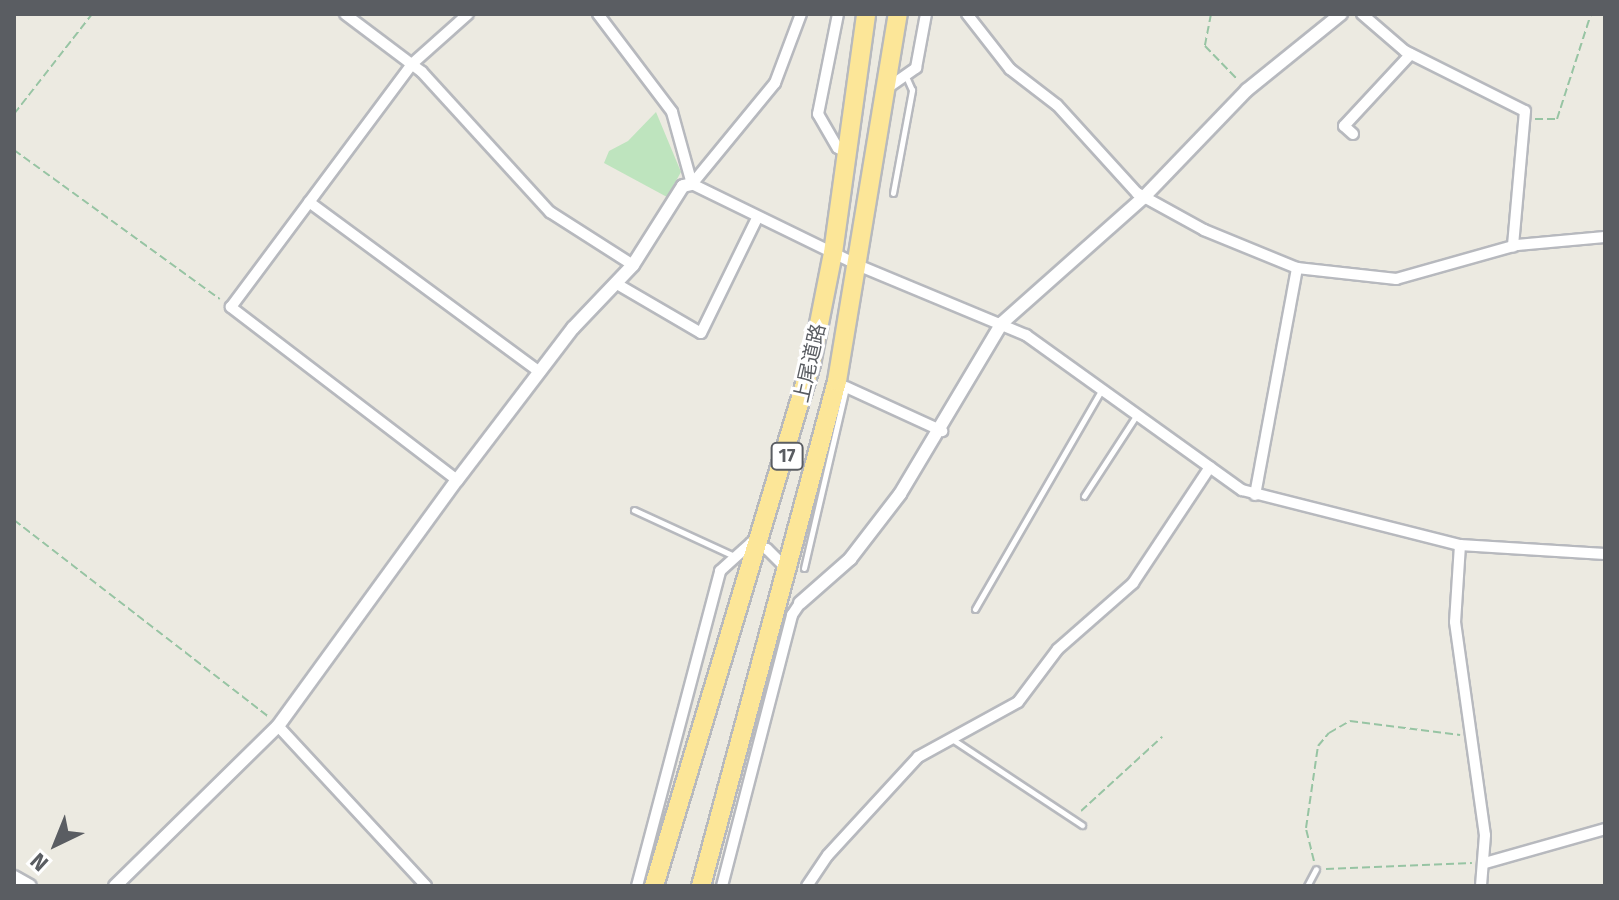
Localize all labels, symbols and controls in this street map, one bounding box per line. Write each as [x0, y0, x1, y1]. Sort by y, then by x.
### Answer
street label: 上尾道路 [789, 321, 831, 405]
road number: 17 [769, 442, 805, 470]
north arrow [16, 804, 96, 884]
text: N [25, 847, 54, 877]

